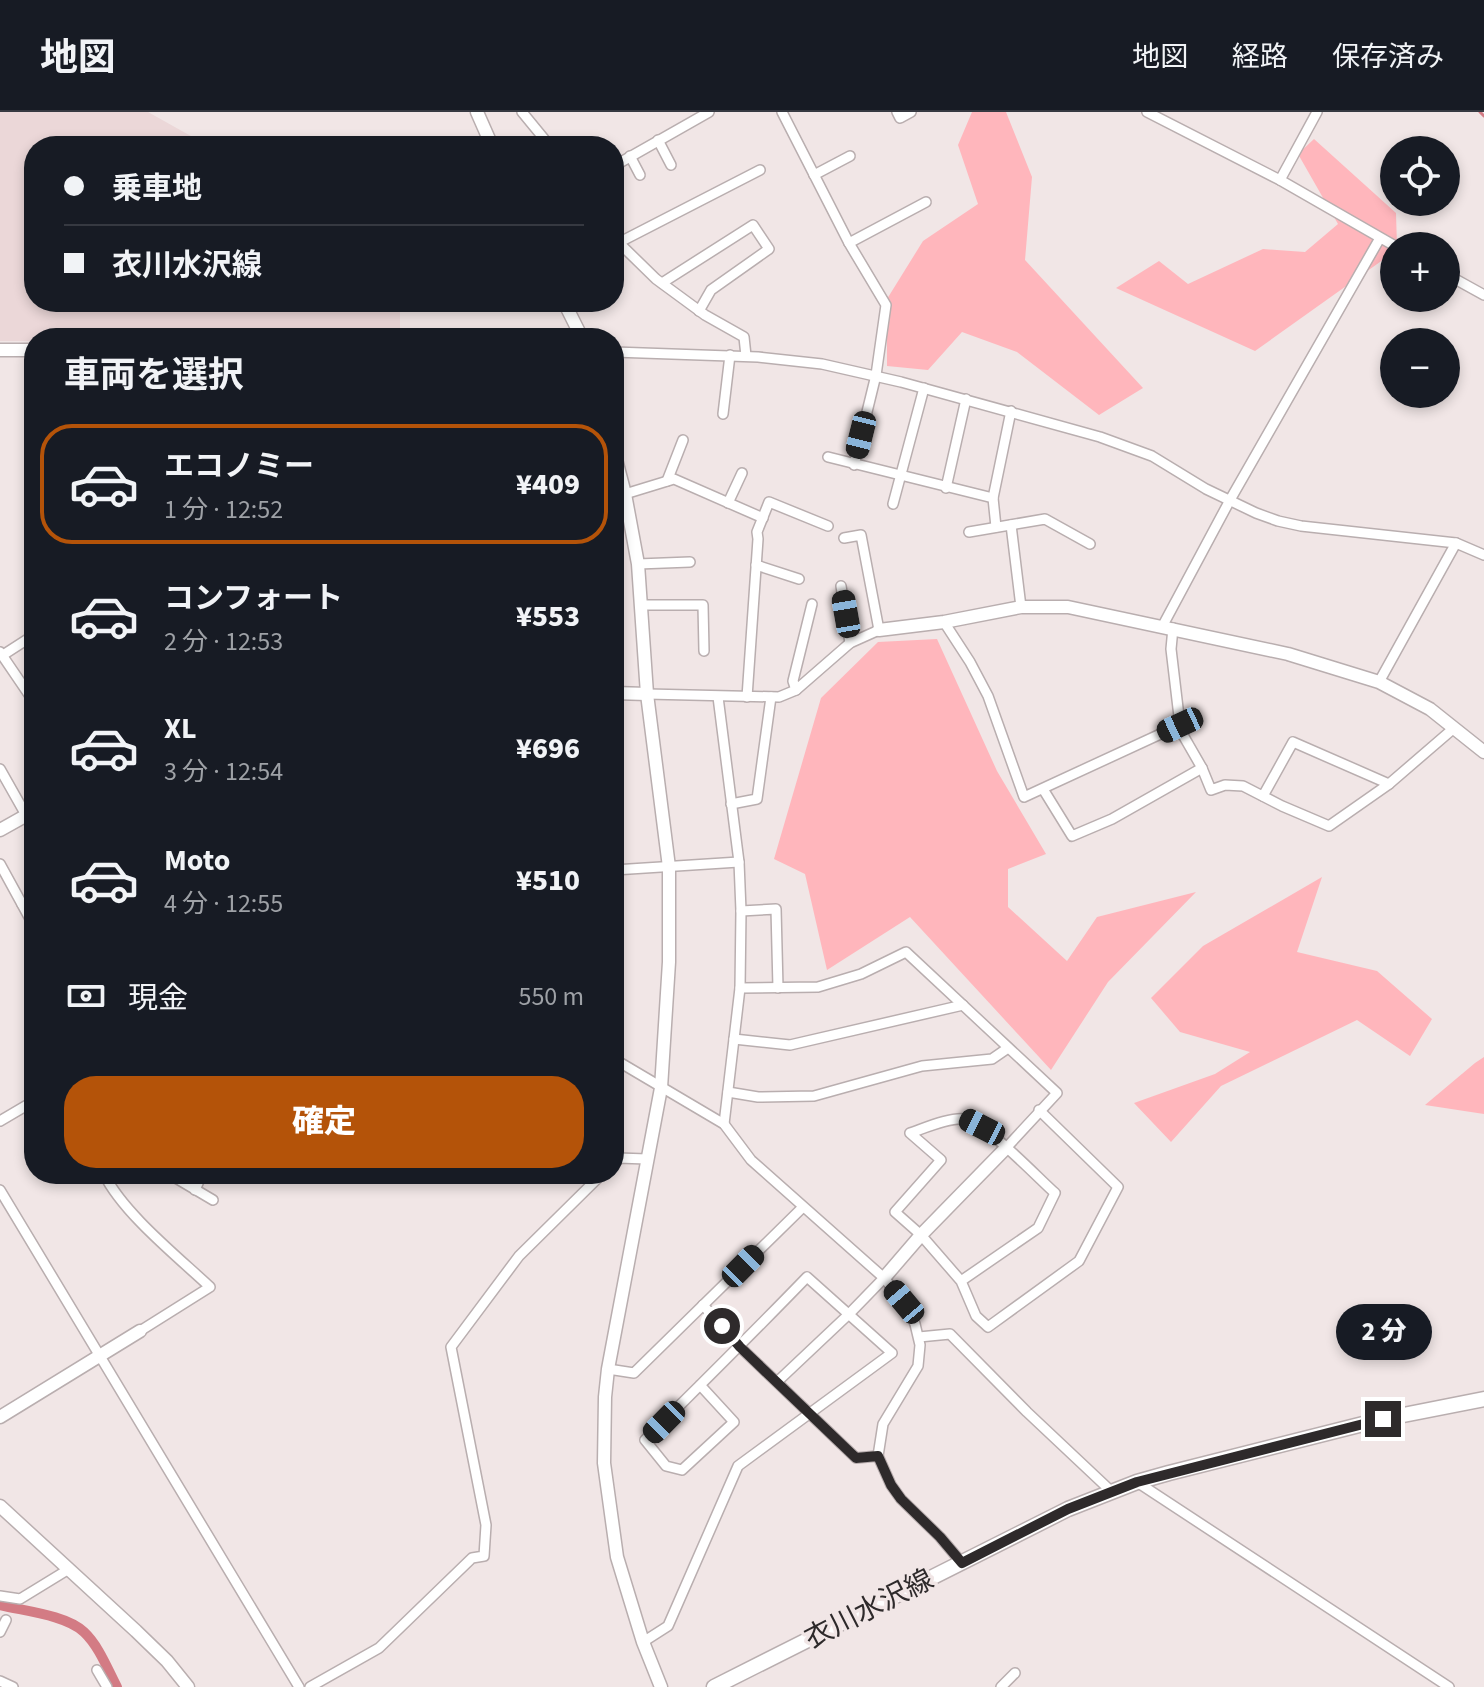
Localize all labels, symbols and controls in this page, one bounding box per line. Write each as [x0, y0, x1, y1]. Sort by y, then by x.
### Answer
text: 地図 [40, 31, 116, 85]
text: 地図 [1132, 37, 1188, 77]
text: 経路 [1232, 37, 1288, 77]
text: 保存済み [1332, 37, 1444, 77]
map controls [1380, 136, 1460, 408]
button: locate [1380, 136, 1460, 216]
text: 乗車地 [112, 167, 202, 210]
button: + [1380, 232, 1460, 312]
text: 衣川水沢線 [112, 244, 262, 287]
button: − [1380, 328, 1460, 408]
text: 車両を選択 [64, 350, 244, 401]
car [844, 409, 878, 461]
text: エコノミー [164, 445, 314, 488]
icon: car [68, 448, 140, 520]
text: ¥409 [516, 463, 580, 506]
text: 1 分 · 12:52 [164, 491, 283, 528]
text: コンフォート [164, 577, 343, 620]
icon: car [68, 580, 140, 652]
car [830, 588, 862, 640]
text: ¥553 [516, 595, 580, 638]
text: 2 分 · 12:53 [164, 623, 283, 660]
car [1153, 704, 1207, 746]
text: XL [164, 707, 197, 750]
icon: car [68, 712, 140, 784]
text: ¥696 [516, 727, 580, 770]
text: 3 分 · 12:54 [164, 753, 283, 790]
text: Moto [164, 839, 230, 882]
icon: car [68, 844, 140, 916]
text: ¥510 [516, 859, 580, 902]
text: 4 分 · 12:55 [164, 885, 283, 922]
icon: cash [64, 974, 108, 1018]
text: 現金 [128, 977, 188, 1020]
text: 550 m [518, 978, 584, 1015]
button: 確定 [64, 1076, 584, 1168]
car [955, 1105, 1009, 1149]
car [718, 1241, 768, 1291]
car [879, 1276, 929, 1328]
callout: 2 分 [1335, 1303, 1431, 1359]
route start [704, 1308, 740, 1344]
text: 2 分 [1361, 1313, 1407, 1350]
car [639, 1397, 689, 1447]
route end [1365, 1401, 1401, 1437]
street label: 衣川水沢線 [798, 1559, 940, 1659]

